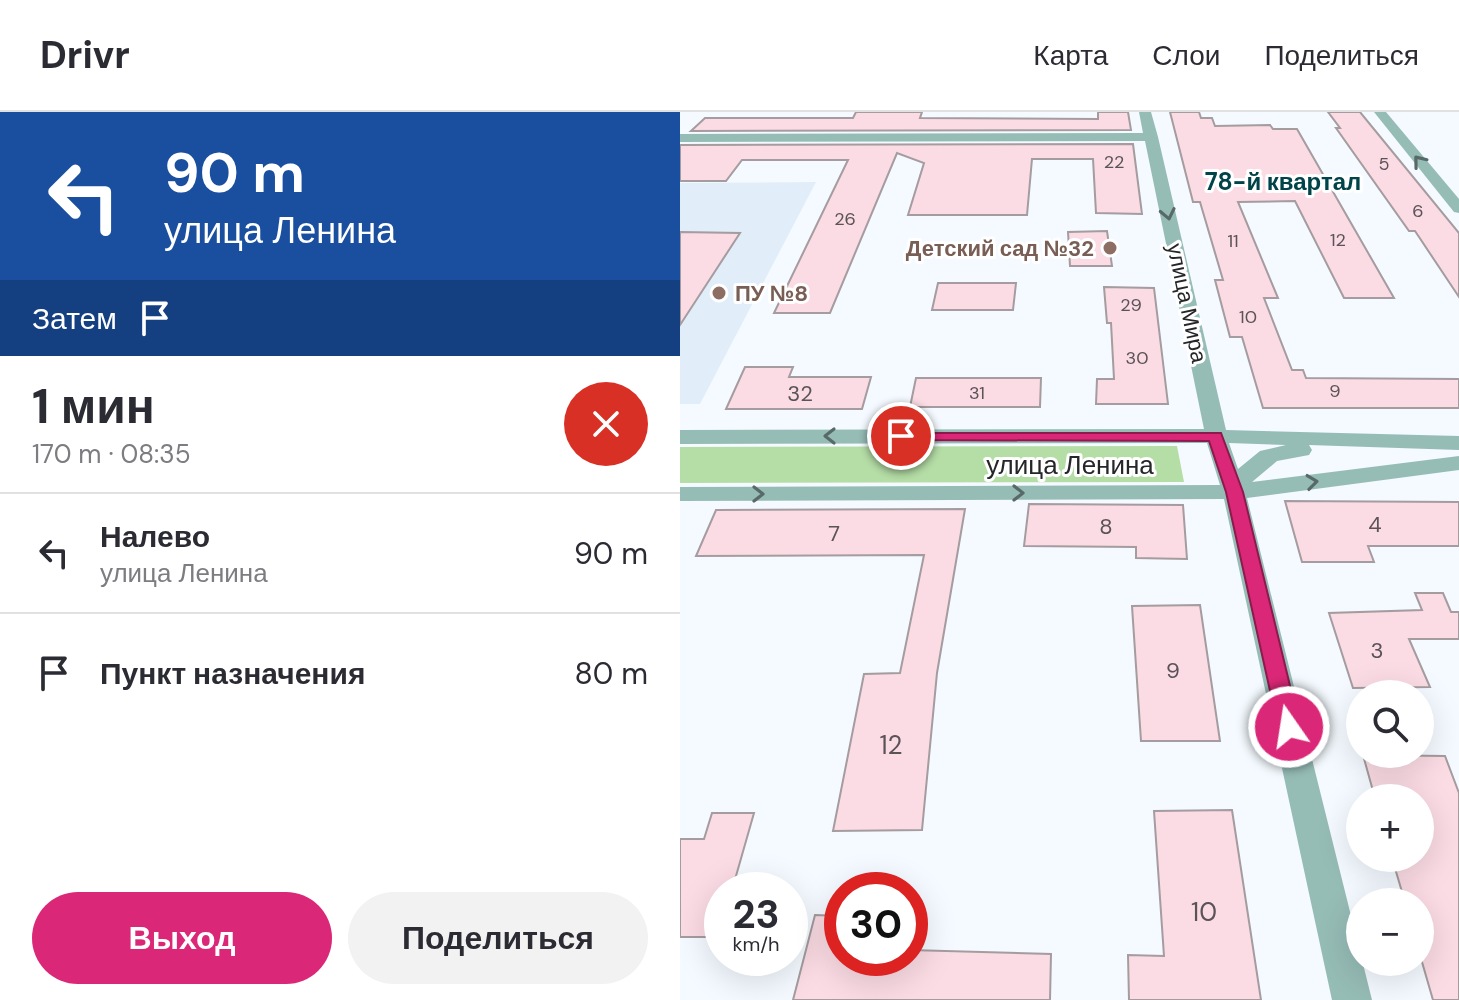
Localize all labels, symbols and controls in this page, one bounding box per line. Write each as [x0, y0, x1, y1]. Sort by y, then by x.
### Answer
text: Drivr [40, 30, 130, 80]
text: Карта [1033, 37, 1108, 74]
text: Слои [1152, 37, 1220, 74]
text: Поделиться [1264, 37, 1419, 74]
text: 90 m [164, 136, 305, 209]
icon: left [32, 144, 136, 248]
house number: 22 [1104, 150, 1124, 174]
house number: 5 [1379, 152, 1389, 176]
one-way arrow [1415, 155, 1429, 170]
district label: 78-й квартал [1205, 166, 1361, 197]
house number: 6 [1412, 199, 1424, 223]
one-way arrow [1159, 206, 1176, 220]
text: улица Ленина [164, 207, 396, 254]
house number: 26 [834, 207, 856, 231]
house number: 12 [1330, 228, 1346, 252]
house number: 11 [1227, 229, 1239, 253]
place label: Детский сад №32 [906, 234, 1094, 263]
marker: Детский сад №32 [1101, 239, 1119, 257]
street label: улица Мира [1160, 241, 1214, 366]
place label: ПУ №8 [735, 279, 808, 308]
marker: ПУ №8 [710, 284, 728, 302]
house number: 29 [1120, 293, 1142, 317]
icon: arrive [133, 296, 177, 340]
text: Затем [32, 299, 117, 338]
house number: 10 [1239, 305, 1257, 329]
house number: 30 [1126, 346, 1148, 370]
text: 1 мин [32, 375, 155, 438]
house number: 32 [787, 379, 813, 408]
house number: 9 [1329, 379, 1341, 403]
house number: 31 [969, 381, 985, 405]
button: close [564, 382, 648, 466]
pin [867, 402, 935, 470]
icon: arrive [879, 414, 923, 458]
one-way arrow [823, 427, 836, 445]
text: 170 m · 08:35 [32, 437, 191, 471]
street label: улица Ленина [986, 448, 1154, 482]
one-way arrow [1305, 474, 1319, 491]
one-way arrow [1012, 484, 1025, 502]
one-way arrow [752, 485, 765, 503]
house number: 4 [1368, 510, 1382, 539]
house number: 8 [1099, 512, 1113, 541]
text: Налево [100, 517, 210, 556]
house number: 7 [828, 519, 840, 548]
icon: left [32, 531, 76, 575]
text: 90 m [574, 534, 648, 573]
text: улица Ленина [100, 556, 268, 590]
house number: 3 [1370, 636, 1384, 665]
icon: arrive [32, 651, 76, 695]
text: Пункт назначения [100, 654, 365, 693]
text: 80 m [575, 654, 648, 693]
house number: 9 [1166, 656, 1180, 685]
map controls [1346, 680, 1434, 976]
button: search [1346, 680, 1434, 768]
position arrow [1247, 685, 1331, 769]
house number: 12 [879, 728, 903, 762]
button: + [1346, 784, 1434, 872]
speed limit sign: 30 [824, 872, 928, 976]
text: 23 [732, 888, 780, 940]
button: − [1346, 888, 1434, 976]
button: Выход [32, 892, 332, 984]
button: Поделиться [348, 892, 648, 984]
house number: 10 [1191, 895, 1217, 929]
text: km/h [732, 931, 780, 957]

